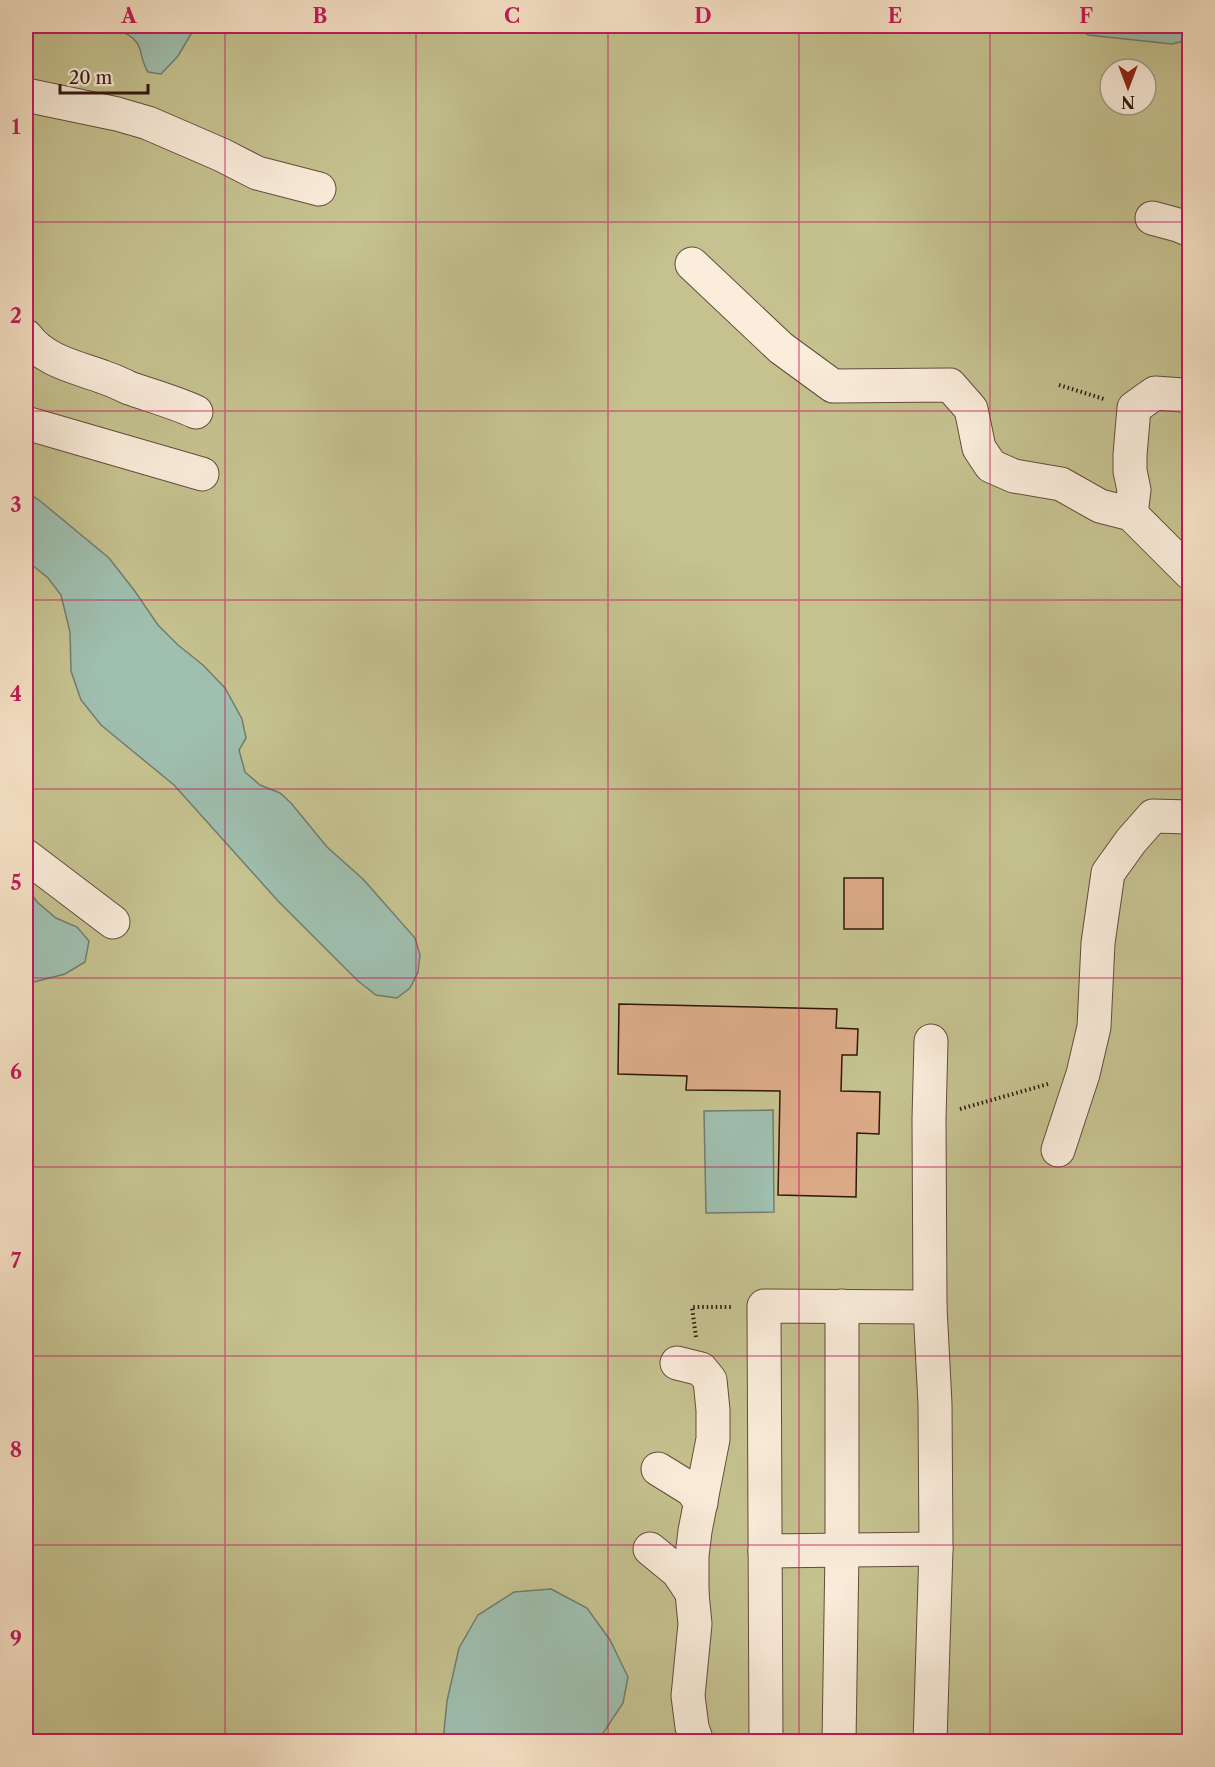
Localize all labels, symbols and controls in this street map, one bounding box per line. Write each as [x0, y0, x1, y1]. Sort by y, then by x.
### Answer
text: A [120, 4, 137, 28]
text: B [313, 4, 328, 28]
text: C [504, 4, 520, 28]
text: D [694, 4, 712, 28]
text: E [888, 4, 902, 28]
text: F [1079, 4, 1093, 28]
scale bar [60, 57, 148, 95]
north arrow [1098, 57, 1158, 117]
text: 20 m [69, 67, 113, 89]
text: N [1121, 92, 1135, 112]
text: 1 [12, 115, 21, 139]
text: 2 [10, 304, 22, 328]
text: 3 [10, 493, 22, 517]
text: 4 [10, 682, 22, 706]
text: 5 [10, 871, 22, 895]
text: 6 [10, 1060, 22, 1084]
text: 7 [11, 1249, 22, 1273]
text: 8 [10, 1438, 22, 1462]
text: 9 [10, 1627, 22, 1651]

